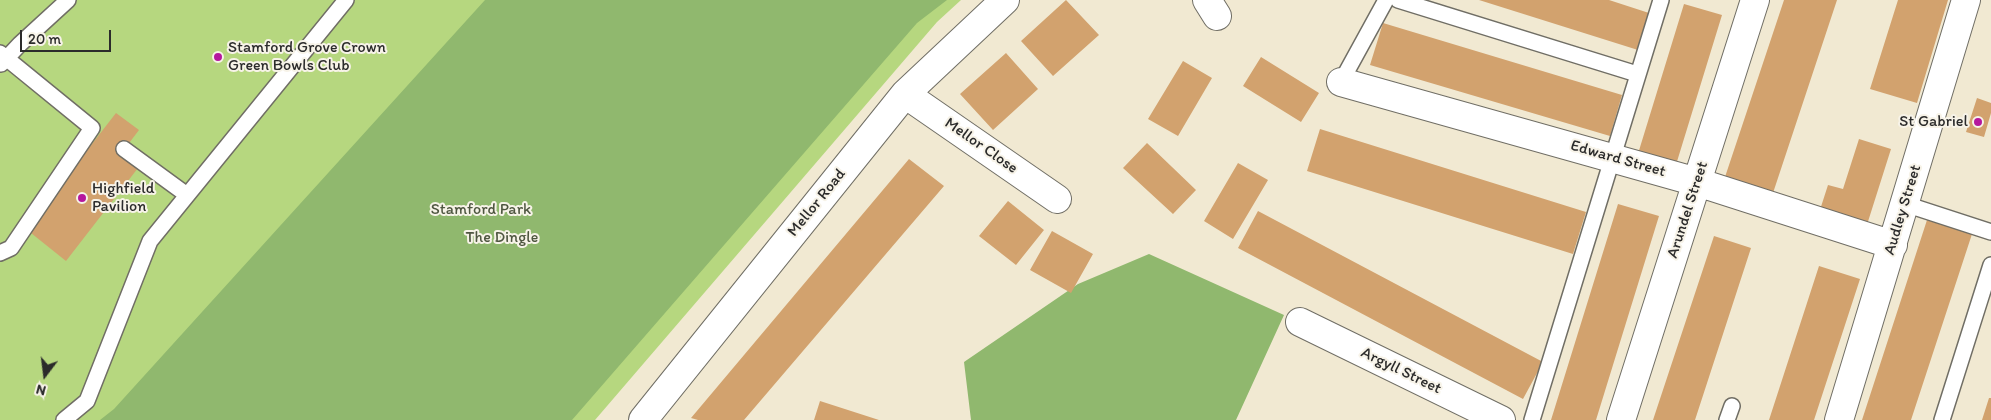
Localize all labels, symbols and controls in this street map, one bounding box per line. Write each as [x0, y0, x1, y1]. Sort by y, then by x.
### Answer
scale bar [22, 20, 114, 52]
text: 20 m [28, 30, 61, 48]
place label: Stamford Grove Crown Green Bowls Club [228, 38, 386, 76]
marker: Stamford Grove Crown Green Bowls Club [212, 51, 224, 63]
place label: St Gabriel [1899, 112, 1968, 132]
street label: Mellor Close [941, 114, 1021, 178]
marker: St Gabriel [1972, 116, 1984, 128]
street label: Edward Street [1568, 136, 1668, 182]
street label: Arundel Street [1663, 159, 1713, 261]
street label: Audley Street [1880, 163, 1926, 257]
street label: Mellor Road [784, 165, 850, 241]
place label: Highfield Pavilion [92, 179, 155, 217]
marker: Highfield Pavilion [76, 192, 88, 204]
park label: Stamford Park [431, 200, 531, 220]
park label: The Dingle [466, 228, 538, 248]
street label: Argyll Street [1358, 343, 1444, 399]
north arrow [20, 350, 70, 400]
text: N [34, 381, 48, 399]

